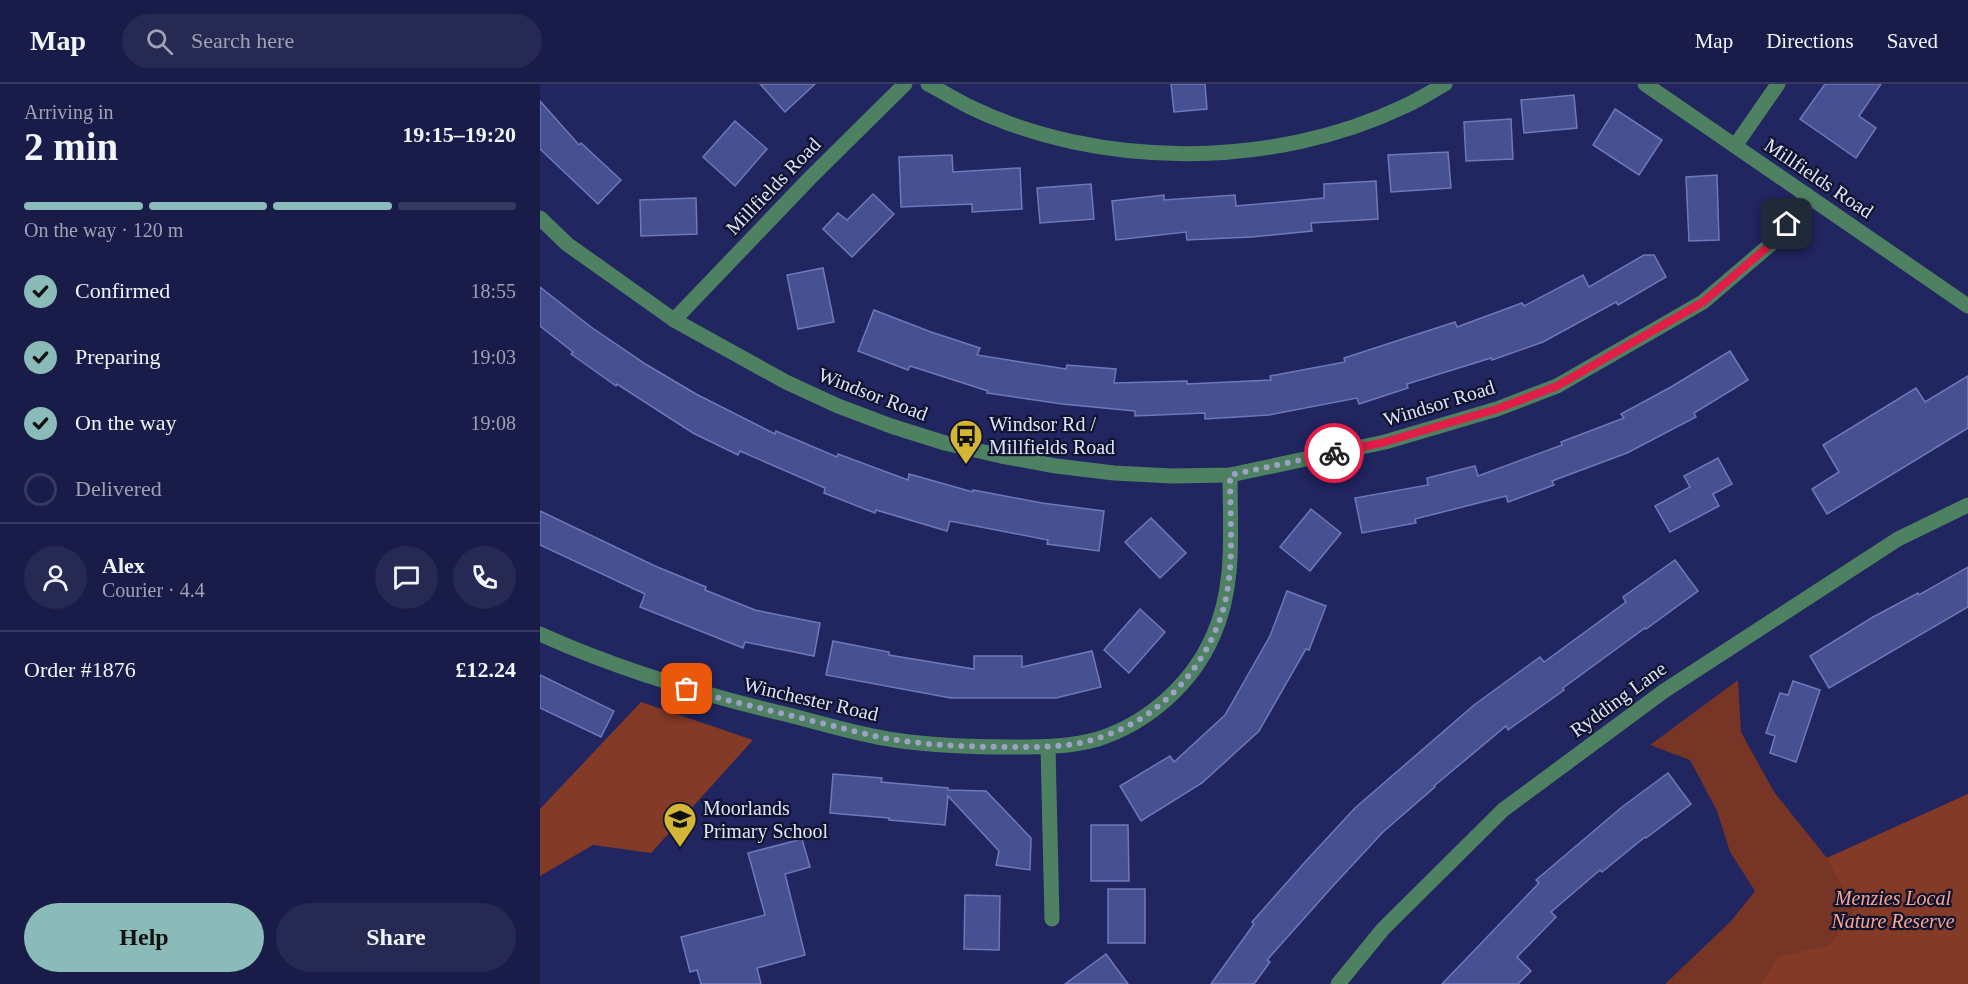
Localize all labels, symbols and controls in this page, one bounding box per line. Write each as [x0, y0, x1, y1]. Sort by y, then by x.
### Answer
search box [122, 14, 542, 68]
text: Map [30, 25, 86, 56]
icon: search [143, 25, 176, 58]
text: Search here [191, 28, 294, 53]
text: Map [1695, 29, 1733, 53]
text: Directions [1766, 29, 1854, 53]
text: Saved [1887, 29, 1938, 53]
text: Arriving in [24, 101, 113, 123]
text: 19:15–19:20 [402, 122, 516, 147]
text: 2 min [24, 125, 118, 168]
street label: Millfields Road [721, 133, 825, 239]
street label: Millfields Road [1761, 134, 1877, 222]
pin [1761, 198, 1812, 249]
icon: home [1770, 207, 1803, 240]
text: On the way · 120 m [24, 219, 183, 241]
icon: check [24, 275, 57, 308]
text: Confirmed [75, 278, 170, 303]
text: 18:55 [470, 280, 516, 302]
icon: check [24, 341, 57, 374]
text: Preparing [75, 344, 161, 369]
text: 19:03 [470, 346, 516, 368]
street label: Windsor Road [815, 363, 931, 425]
street label: Windsor Road [1381, 376, 1497, 430]
icon: check [24, 407, 57, 440]
text: On the way [75, 410, 176, 435]
text: 19:08 [470, 412, 516, 434]
place label: Windsor Rd / Millfields Road [989, 413, 1115, 458]
bus stop icon: Windsor Rd / Millfields Road [948, 418, 984, 465]
courier [1304, 423, 1364, 483]
icon: bike [1318, 437, 1351, 470]
text: Delivered [75, 476, 162, 501]
button: person [24, 546, 87, 609]
button: chat [375, 546, 438, 609]
button: phone [453, 546, 516, 609]
text: Alex [102, 553, 145, 578]
text: Courier · 4.4 [102, 579, 205, 601]
text: Order #1876 [24, 657, 136, 682]
text: £12.24 [456, 657, 516, 682]
street label: Rydding Lane [1566, 657, 1671, 742]
pin [661, 663, 712, 714]
icon: bag [670, 672, 703, 705]
street label: Winchester Road [742, 673, 880, 725]
place label: Moorlands Primary School [703, 797, 828, 843]
school or university icon: Moorlands Primary School [662, 801, 698, 848]
park label: Menzies Local Nature Reserve [1830, 887, 1955, 932]
button: Help [24, 903, 264, 972]
button: Share [276, 903, 516, 972]

